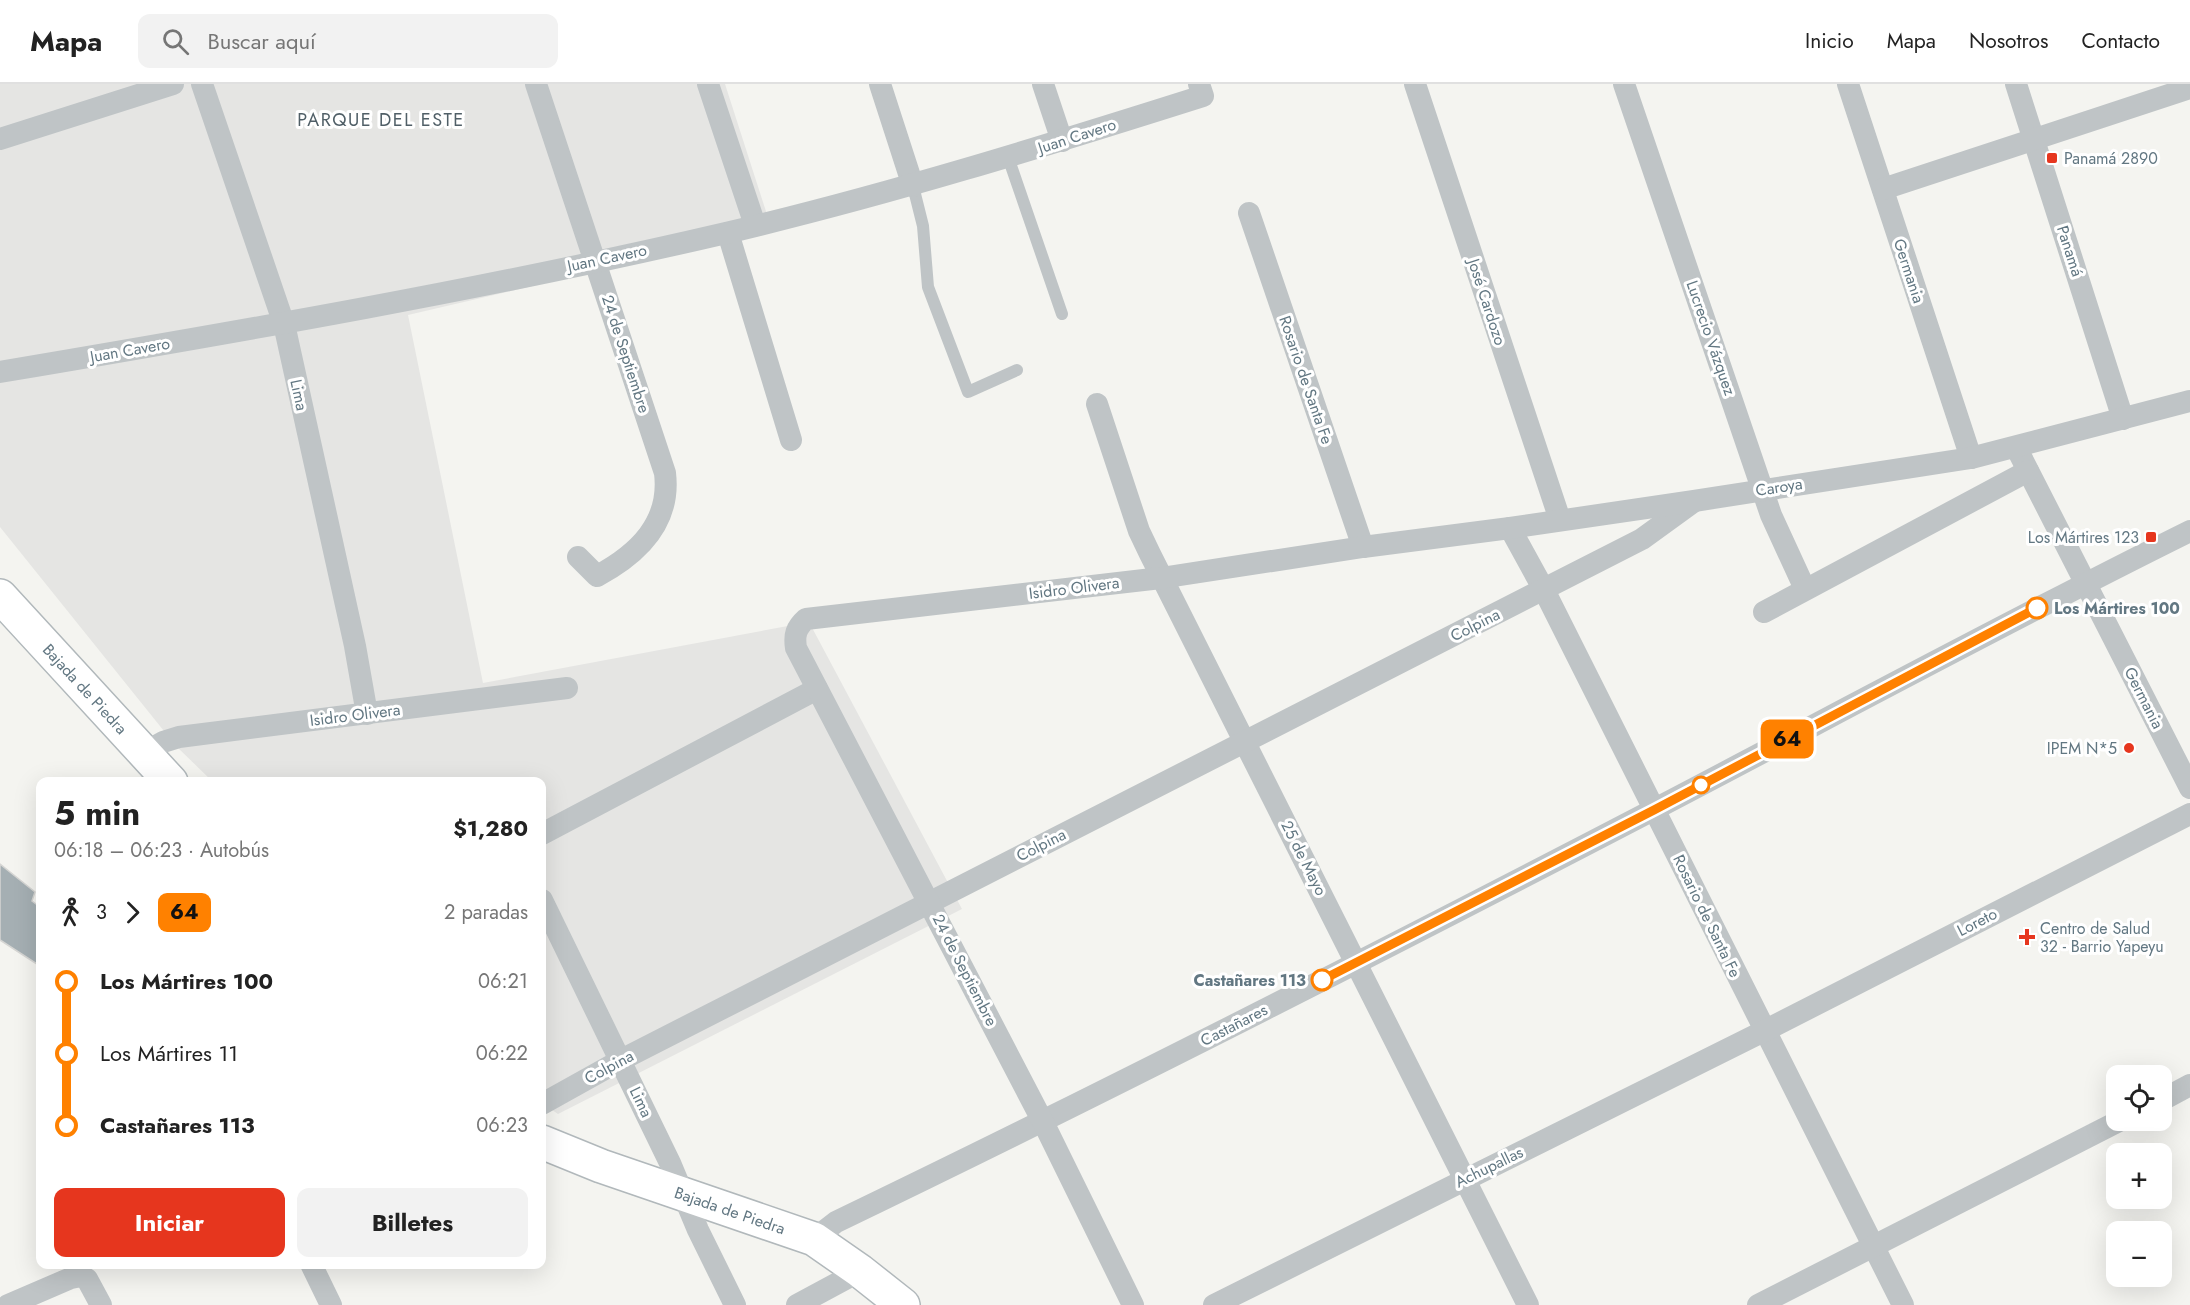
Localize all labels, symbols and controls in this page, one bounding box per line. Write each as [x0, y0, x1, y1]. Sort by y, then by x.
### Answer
search box [138, 14, 558, 68]
text: Mapa [30, 21, 102, 62]
icon: search [159, 25, 192, 58]
text: Buscar aquí [207, 25, 316, 57]
text: Inicio [1805, 26, 1854, 56]
text: Mapa [1887, 26, 1936, 56]
text: Nosotros [1969, 26, 2048, 56]
text: Contacto [2081, 26, 2160, 56]
district label: PARQUE DEL ESTE [297, 107, 465, 133]
street label: Juan Cavero [1033, 113, 1119, 160]
place label: Panamá 2890 [2064, 147, 2158, 170]
marker: Panamá 2890 [2045, 151, 2059, 165]
street label: Panamá [2051, 223, 2089, 279]
street label: Germania [1888, 236, 1930, 306]
street label: Juan Cavero [563, 238, 649, 278]
street label: José Cardozo [1462, 254, 1512, 348]
street label: Lucrecio Vázquez [1681, 277, 1742, 399]
street label: 24 de Septiembre [596, 292, 656, 416]
street label: Rosario de Santa Fe [1273, 313, 1339, 447]
street label: Juan Cavero [86, 332, 172, 369]
street label: Lima [284, 377, 314, 413]
street label: Caroya [1754, 472, 1804, 502]
place label: Los Mártires 123 [2028, 526, 2139, 549]
marker: Los Mártires 123 [2144, 530, 2158, 544]
street label: Isidro Olivera [1027, 571, 1121, 605]
marker: Los Mártires 100 [2026, 597, 2048, 619]
place label: Los Mártires 100 [2054, 597, 2180, 620]
street label: Colpina [1446, 603, 1504, 647]
street label: Bajada de Piedra [38, 638, 133, 739]
street label: Germania [2119, 663, 2169, 733]
street label: Isidro Olivera [308, 698, 402, 732]
line badge: 64 [1760, 720, 1814, 758]
text: 64 [1773, 724, 1801, 754]
place label: IPEM N*5 [2047, 737, 2117, 760]
marker: IPEM N*5 [2122, 741, 2136, 755]
unlabelled marker [1692, 776, 1710, 794]
text: 5 min [54, 790, 140, 837]
text: $1,280 [453, 812, 528, 844]
street label: 25 de Mayo [1275, 817, 1333, 900]
street label: Colpina [1012, 823, 1070, 867]
text: 06:18 – 06:23 · Autobús [54, 836, 269, 865]
street label: Rosario de Santa Fe [1667, 851, 1747, 981]
icon: walk [54, 896, 87, 929]
icon: forward [116, 896, 149, 929]
text: 64 [170, 897, 199, 927]
text: 3 [96, 898, 107, 927]
text: 2 paradas [444, 898, 528, 927]
street label: Loreto [1953, 902, 2001, 942]
street label: 24 de Septiembre [927, 910, 1003, 1030]
place label: Centro de Salud 32 - Barrio Yapeyu [2040, 917, 2164, 958]
marker: Centro de Salud 32 - Barrio Yapeyu [2018, 928, 2036, 946]
text: Los Mártires 100 [100, 965, 273, 997]
text: 06:21 [478, 967, 528, 996]
place label: Castañares 113 [1194, 969, 1306, 992]
marker: Castañares 113 [1311, 969, 1333, 991]
street label: Castañares [1196, 998, 1272, 1052]
text: Los Mártires 11 [100, 1037, 238, 1069]
text: 06:22 [476, 1039, 528, 1068]
street label: Colpina [580, 1044, 638, 1090]
map controls [2106, 1065, 2172, 1287]
button: locate [2106, 1065, 2172, 1131]
street label: Lima [624, 1083, 658, 1121]
text: Castañares 113 [100, 1109, 255, 1141]
text: 06:23 [476, 1111, 528, 1140]
street label: Achupallas [1451, 1141, 1527, 1193]
button: + [2106, 1143, 2172, 1209]
street label: Bajada de Piedra [671, 1181, 788, 1240]
button: Iniciar [54, 1188, 285, 1257]
button: Billetes [297, 1188, 528, 1257]
button: − [2106, 1221, 2172, 1287]

